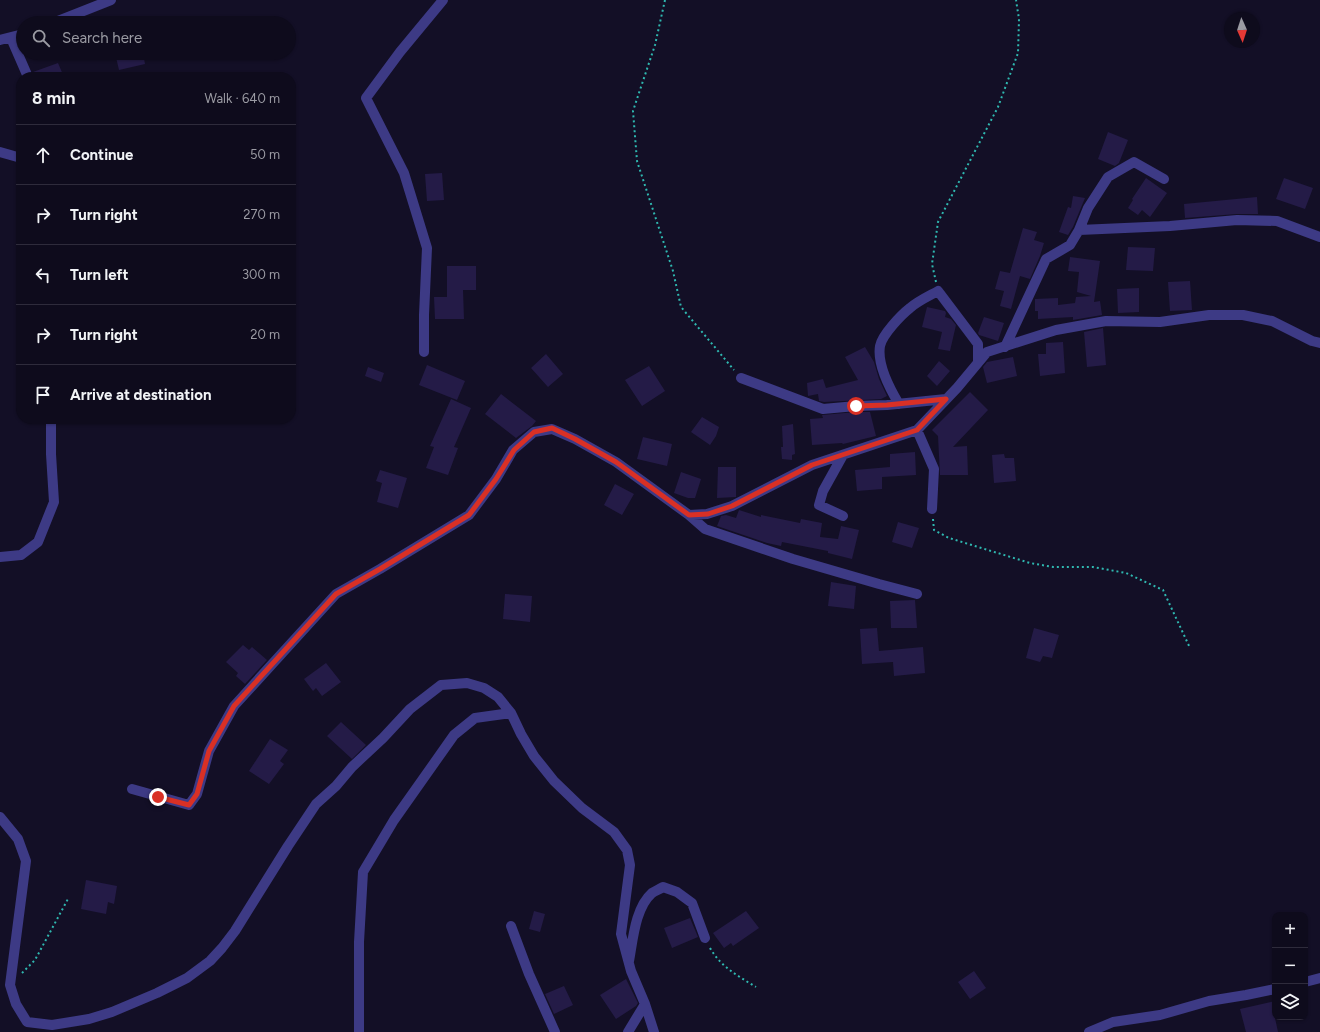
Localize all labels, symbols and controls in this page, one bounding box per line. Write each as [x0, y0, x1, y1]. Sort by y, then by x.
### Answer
north arrow [1224, 12, 1260, 48]
search box [16, 16, 296, 60]
icon: search [30, 27, 52, 49]
text: Search here [62, 29, 142, 47]
text: 8 min [32, 88, 75, 108]
text: Walk · 640 m [204, 91, 280, 106]
icon: ahead [32, 144, 54, 166]
text: Continue [70, 146, 133, 164]
text: 50 m [250, 147, 280, 162]
icon: right [32, 204, 54, 226]
text: Turn right [70, 206, 138, 224]
text: 270 m [243, 207, 280, 222]
icon: left [32, 264, 54, 286]
text: Turn left [70, 266, 128, 284]
text: 300 m [242, 267, 280, 282]
icon: right [32, 324, 54, 346]
text: Turn right [70, 326, 138, 344]
text: 20 m [250, 327, 280, 342]
icon: arrive [32, 384, 54, 406]
text: Arrive at destination [70, 386, 211, 404]
route start [847, 397, 865, 415]
route end [149, 788, 167, 806]
map controls [1272, 912, 1308, 1020]
button: + [1272, 912, 1308, 948]
button: − [1272, 948, 1308, 984]
button: layers [1272, 984, 1308, 1020]

